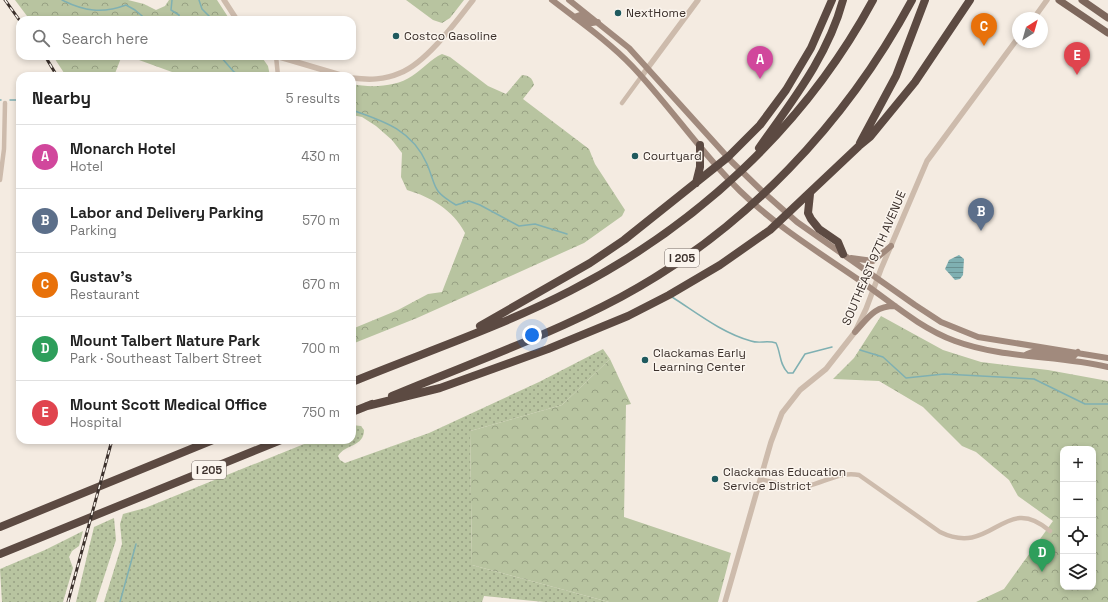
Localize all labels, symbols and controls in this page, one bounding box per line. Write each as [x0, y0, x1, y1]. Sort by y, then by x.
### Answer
place label: NextHome [626, 5, 686, 21]
marker: NextHome [613, 8, 623, 18]
north arrow [1012, 12, 1048, 48]
pin: C [971, 13, 997, 46]
search box [16, 16, 356, 60]
icon: search [30, 27, 52, 49]
place label: Costco Gasoline [404, 28, 497, 44]
text: Search here [62, 29, 148, 48]
marker: Costco Gasoline [391, 31, 401, 41]
pin: E [1064, 42, 1090, 75]
pin: A [747, 46, 773, 79]
text: Nearby [32, 87, 91, 109]
text: 5 results [286, 90, 340, 107]
text: Monarch Hotel [70, 139, 176, 158]
text: A [41, 148, 49, 165]
text: 430 m [301, 148, 340, 165]
place label: Courtyard [643, 148, 702, 164]
marker: Courtyard [630, 151, 640, 161]
text: Hotel [70, 158, 103, 175]
street label: SOUTHEAST 97TH AVENUE [838, 188, 910, 328]
pin: B [968, 198, 994, 231]
text: Labor and Delivery Parking [70, 203, 264, 222]
text: B [41, 212, 49, 229]
text: 570 m [302, 212, 340, 229]
text: Parking [70, 222, 117, 239]
road number: I 205 [665, 249, 699, 267]
text: Gustav's [70, 267, 132, 286]
text: C [41, 276, 49, 293]
text: 670 m [302, 276, 340, 293]
text: Restaurant [70, 286, 140, 303]
your location [522, 325, 542, 345]
text: Mount Talbert Nature Park [70, 331, 260, 350]
text: D [41, 340, 49, 357]
text: 700 m [302, 340, 340, 357]
place label: Clackamas Early Learning Center [653, 345, 746, 375]
text: Park · Southeast Talbert Street [70, 350, 262, 367]
marker: Clackamas Early Learning Center [640, 355, 650, 365]
text: Mount Scott Medical Office [70, 395, 267, 414]
text: E [41, 404, 49, 421]
text: 750 m [302, 404, 340, 421]
text: Hospital [70, 414, 122, 431]
map controls [1060, 446, 1096, 590]
button: + [1060, 446, 1096, 482]
road number: I 205 [192, 461, 226, 479]
place label: Clackamas Education Service District [723, 464, 846, 494]
marker: Clackamas Education Service District [710, 474, 720, 484]
button: − [1060, 482, 1096, 518]
button: locate [1060, 518, 1096, 554]
pin: D [1029, 539, 1055, 572]
button: layers [1060, 554, 1096, 590]

